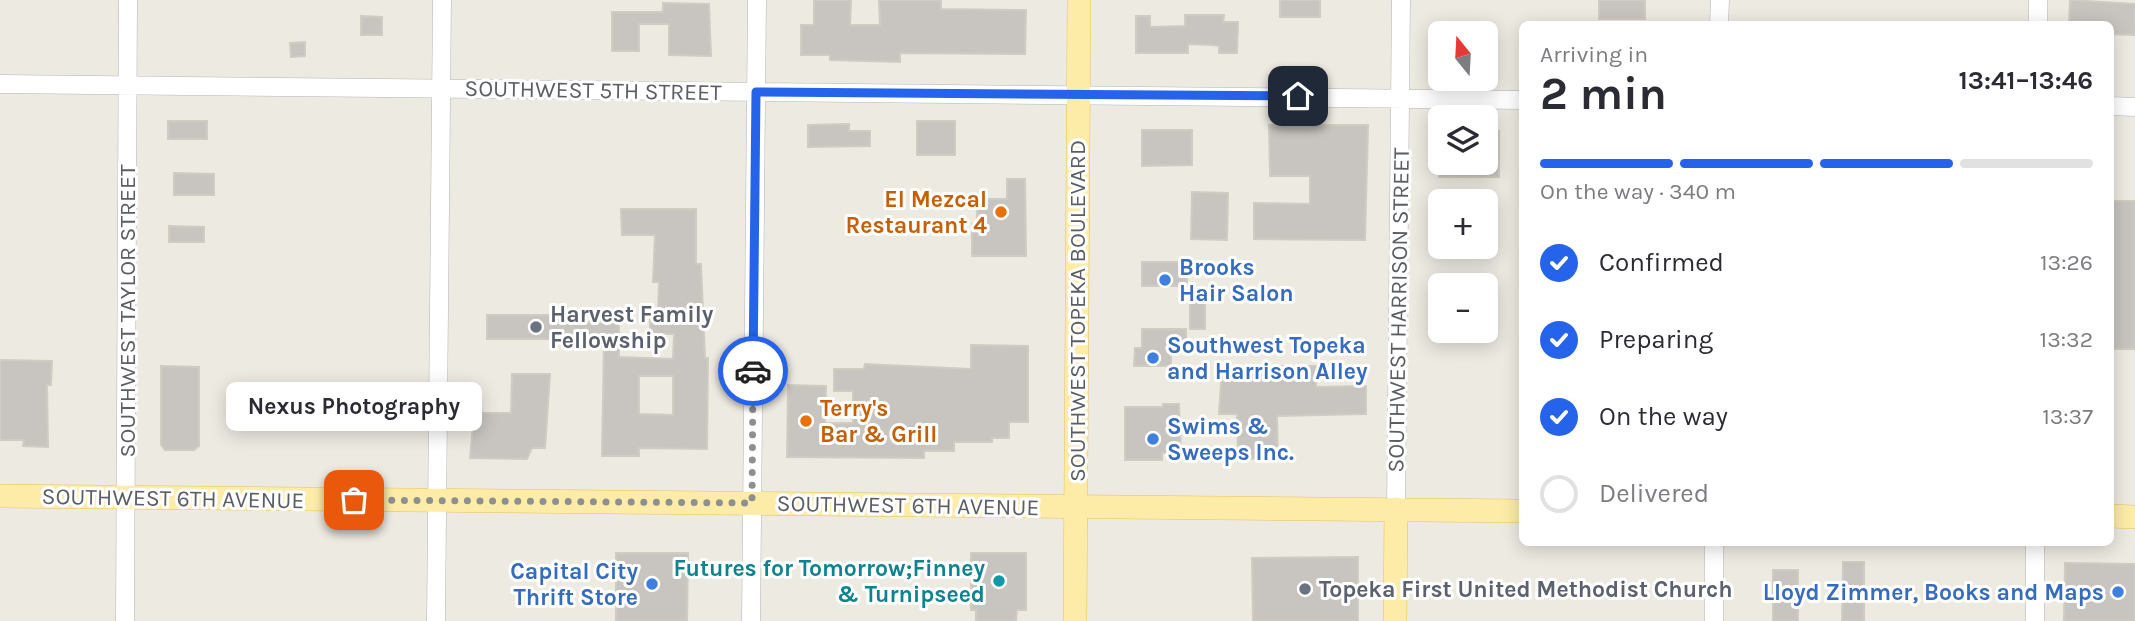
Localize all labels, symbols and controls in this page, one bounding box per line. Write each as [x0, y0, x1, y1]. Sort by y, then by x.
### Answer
north arrow [1428, 21, 1498, 91]
map controls [1428, 21, 1498, 343]
text: Arriving in [1540, 41, 1648, 68]
text: 13:41–13:46 [1958, 65, 2093, 96]
pin [1268, 66, 1328, 126]
text: 2 min [1540, 67, 1667, 121]
street label: SOUTHWEST 5TH STREET [464, 75, 722, 106]
icon: home [1279, 77, 1317, 115]
button: layers [1428, 105, 1498, 175]
street label: SOUTHWEST TOPEKA BOULEVARD [1064, 140, 1091, 482]
street label: SOUTHWEST HARRISON STREET [1382, 147, 1415, 473]
street label: SOUTHWEST TAYLOR STREET [114, 164, 141, 457]
text: On the way · 340 m [1540, 178, 1736, 205]
place label: El Mezcal Restaurant 4 [846, 186, 987, 239]
button: + [1428, 189, 1498, 259]
marker: El Mezcal Restaurant 4 [993, 204, 1009, 220]
icon: check [1540, 244, 1578, 282]
text: Confirmed [1599, 247, 1724, 278]
text: 13:26 [2040, 249, 2093, 276]
place label: Brooks Hair Salon [1179, 254, 1294, 307]
marker: Brooks Hair Salon [1157, 272, 1173, 288]
button: − [1428, 273, 1498, 343]
place label: Harvest Family Fellowship [550, 301, 714, 354]
marker: Harvest Family Fellowship [528, 319, 544, 335]
icon: check [1540, 321, 1578, 359]
text: Preparing [1599, 324, 1713, 355]
text: 13:32 [2040, 326, 2093, 353]
place label: Southwest Topeka and Harrison Alley [1167, 332, 1368, 385]
courier [718, 336, 788, 406]
marker: Southwest Topeka and Harrison Alley [1145, 350, 1161, 366]
icon: car [734, 352, 772, 390]
callout: Nexus Photography [226, 381, 482, 430]
text: Nexus Photography [248, 393, 460, 420]
place label: Terry's Bar & Grill [820, 395, 937, 448]
icon: check [1540, 398, 1578, 436]
text: On the way [1599, 401, 1728, 432]
text: 13:37 [2042, 403, 2093, 430]
marker: Terry's Bar & Grill [798, 413, 814, 429]
place label: Swims & Sweeps Inc. [1167, 413, 1294, 466]
marker: Swims & Sweeps Inc. [1145, 431, 1161, 447]
pin [324, 470, 384, 530]
text: Delivered [1599, 478, 1709, 509]
icon: bag [335, 481, 373, 519]
street label: SOUTHWEST 6TH AVENUE [41, 483, 305, 514]
street label: SOUTHWEST 6TH AVENUE [776, 490, 1040, 521]
place label: Futures for Tomorrow;Finney & Turnipseed [673, 555, 985, 608]
place label: Capital City Thrift Store [510, 558, 638, 611]
marker: Futures for Tomorrow;Finney & Turnipseed [991, 573, 1007, 589]
marker: Capital City Thrift Store [644, 576, 660, 592]
place label: Topeka First United Methodist Church [1319, 576, 1733, 603]
place label: Lloyd Zimmer, Books and Maps [1763, 579, 2104, 606]
marker: Topeka First United Methodist Church [1297, 581, 1313, 597]
marker: Lloyd Zimmer, Books and Maps [2110, 584, 2126, 600]

